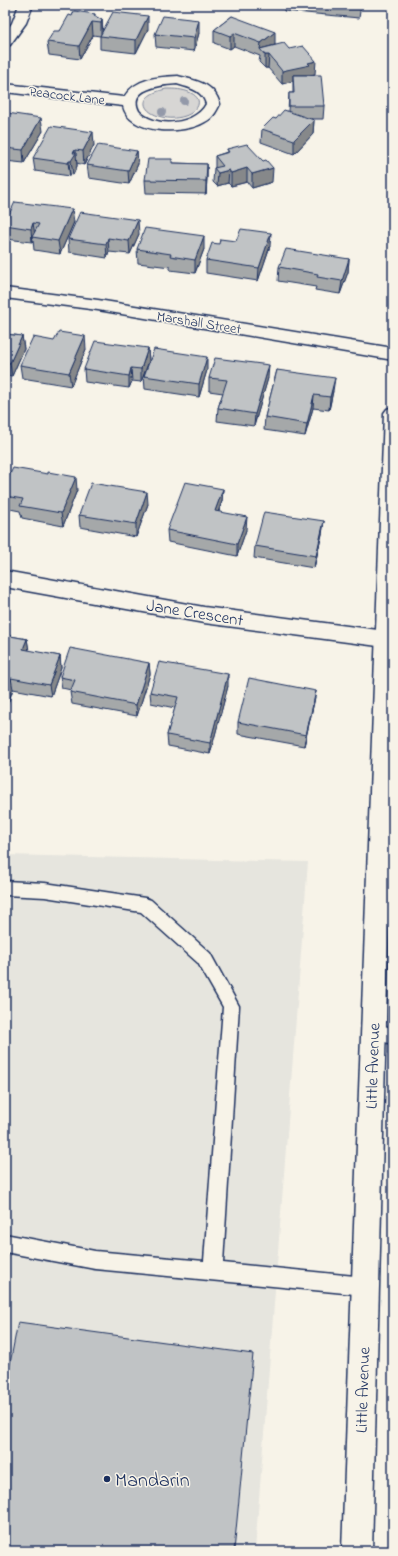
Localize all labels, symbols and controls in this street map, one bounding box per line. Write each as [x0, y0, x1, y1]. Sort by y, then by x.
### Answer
street label: Peacock Lane [28, 81, 107, 112]
street label: Marshall Street [155, 306, 243, 341]
street label: Jane Crescent [144, 593, 245, 634]
street label: Little Avenue [360, 1022, 388, 1110]
street label: Little Avenue [350, 1346, 378, 1434]
place label: Mandarin [115, 1467, 190, 1496]
marker: Mandarin [102, 1474, 112, 1484]

